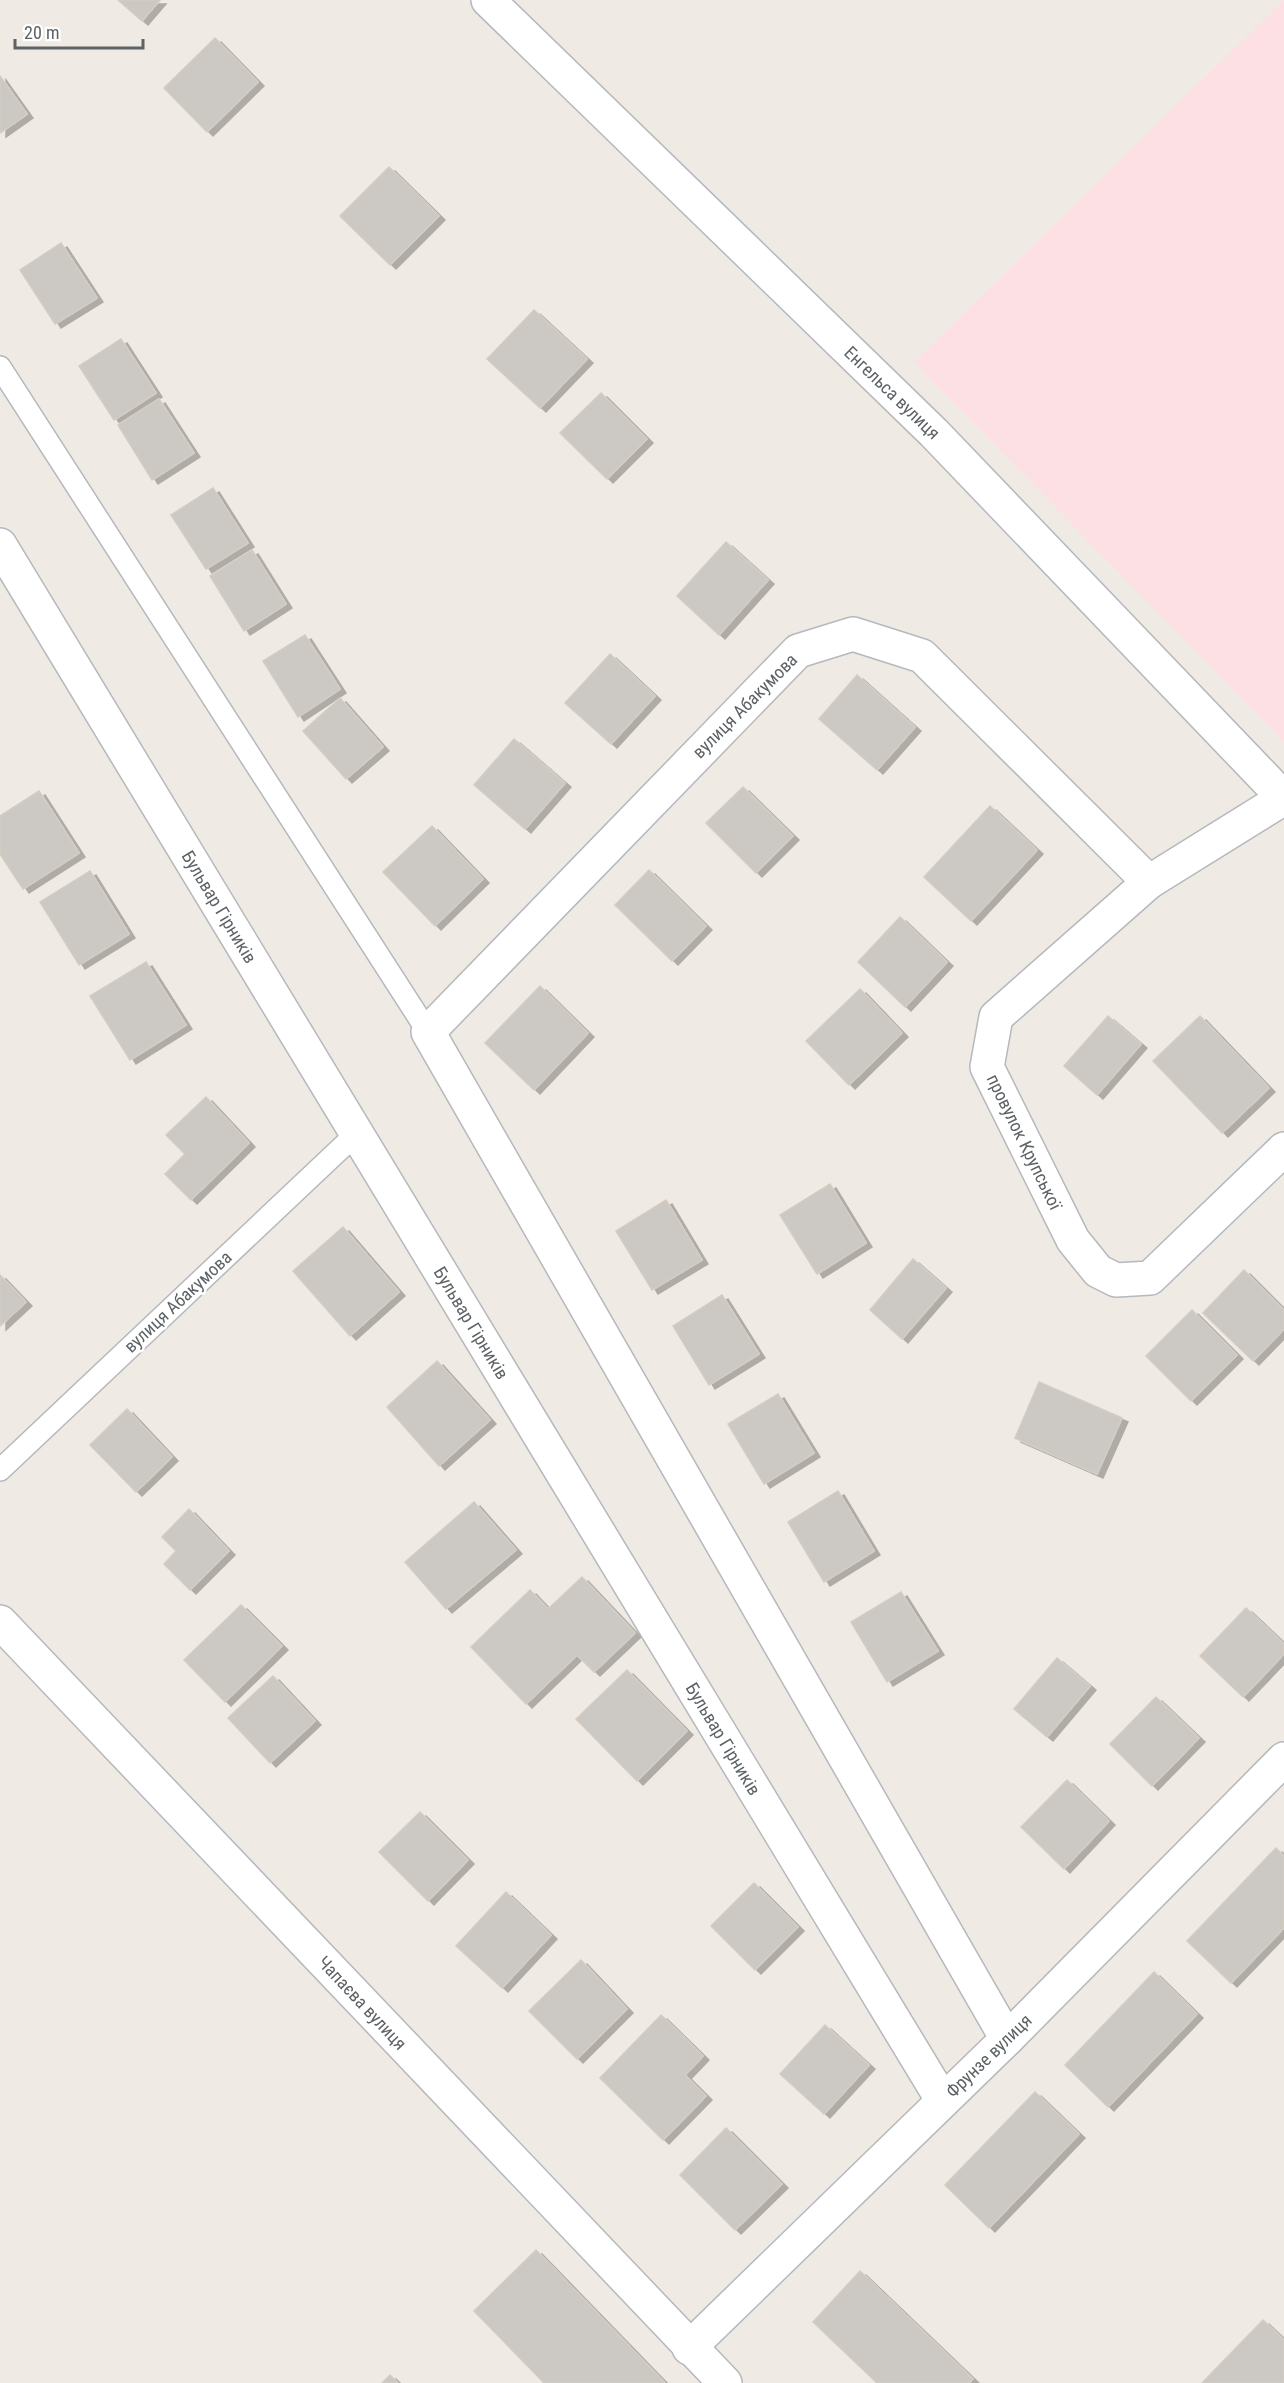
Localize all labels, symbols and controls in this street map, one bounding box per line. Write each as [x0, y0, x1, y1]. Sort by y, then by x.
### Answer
scale bar [15, 12, 142, 50]
text: 20 m [24, 22, 59, 43]
street label: Енгельса вулиця [840, 342, 944, 443]
street label: вулиця Абакумова [688, 649, 801, 762]
street label: Бульвар Гірників [178, 847, 261, 967]
street label: провулок Крупської [983, 1071, 1067, 1214]
street label: вулиця Абакумова [120, 1247, 236, 1357]
street label: Бульвар Гірників [430, 1263, 513, 1383]
street label: Бульвар Гірників [682, 1679, 765, 1799]
street label: Чапаєва вулиця [314, 1952, 411, 2054]
street label: Фрунзе вулиця [941, 2010, 1036, 2102]

